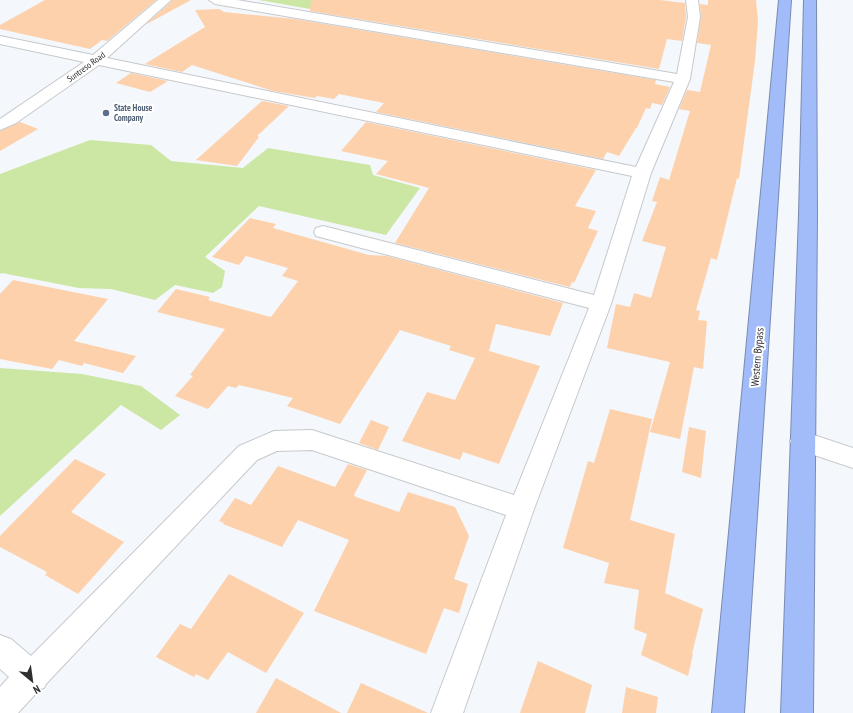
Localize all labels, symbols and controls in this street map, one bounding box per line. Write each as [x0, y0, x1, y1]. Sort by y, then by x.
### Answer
street label: Suntreso Road [64, 49, 107, 84]
place label: State House Company [114, 102, 153, 123]
marker: State House Company [101, 108, 111, 118]
street label: Western Bypass [747, 327, 767, 387]
north arrow [12, 661, 52, 701]
text: N [31, 682, 43, 697]

